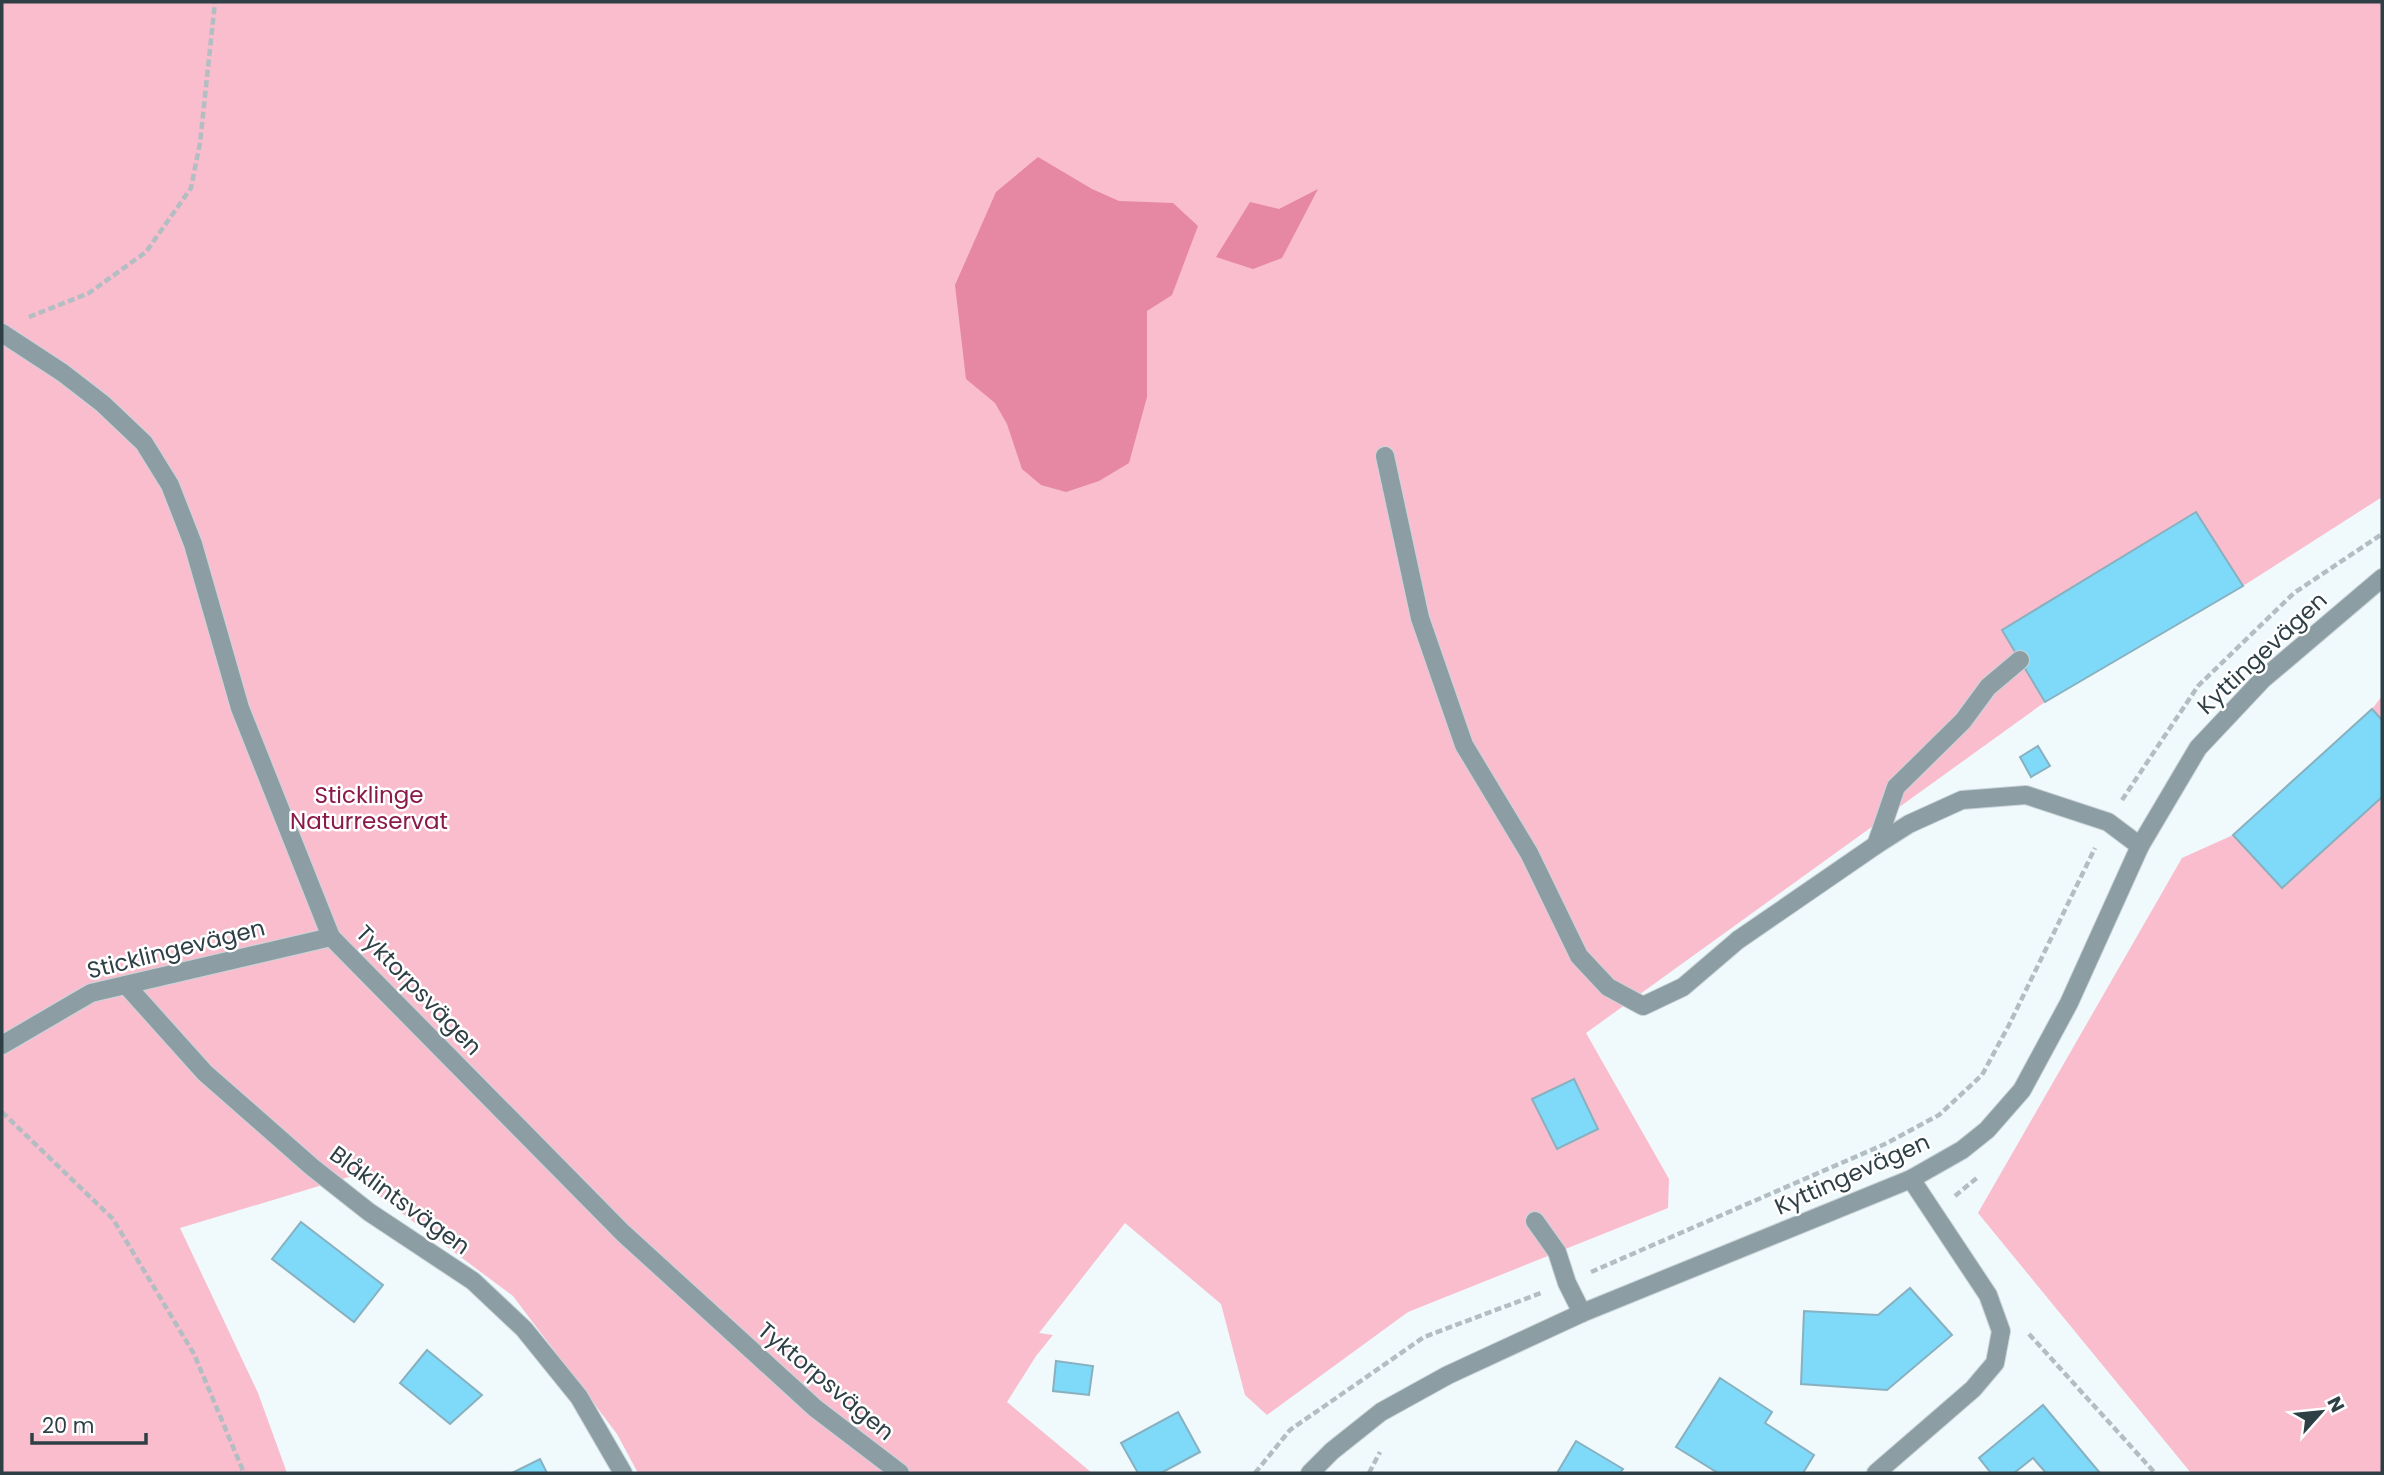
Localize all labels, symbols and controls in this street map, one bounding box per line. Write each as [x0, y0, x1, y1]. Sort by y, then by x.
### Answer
street label: Kyttingevägen [2190, 584, 2334, 722]
park label: Sticklinge Naturreservat [290, 779, 448, 837]
street label: Sticklingevägen [84, 911, 268, 987]
street label: Tyktorpsvägen [349, 918, 489, 1062]
street label: Kyttingevägen [1769, 1125, 1935, 1223]
street label: Blåklintsvägen [323, 1138, 477, 1262]
street label: Tyktorpsvägen [751, 1314, 901, 1448]
north arrow [2286, 1377, 2356, 1447]
text: N [2320, 1392, 2351, 1417]
scale bar [32, 1402, 145, 1446]
text: 20 m [42, 1411, 95, 1440]

